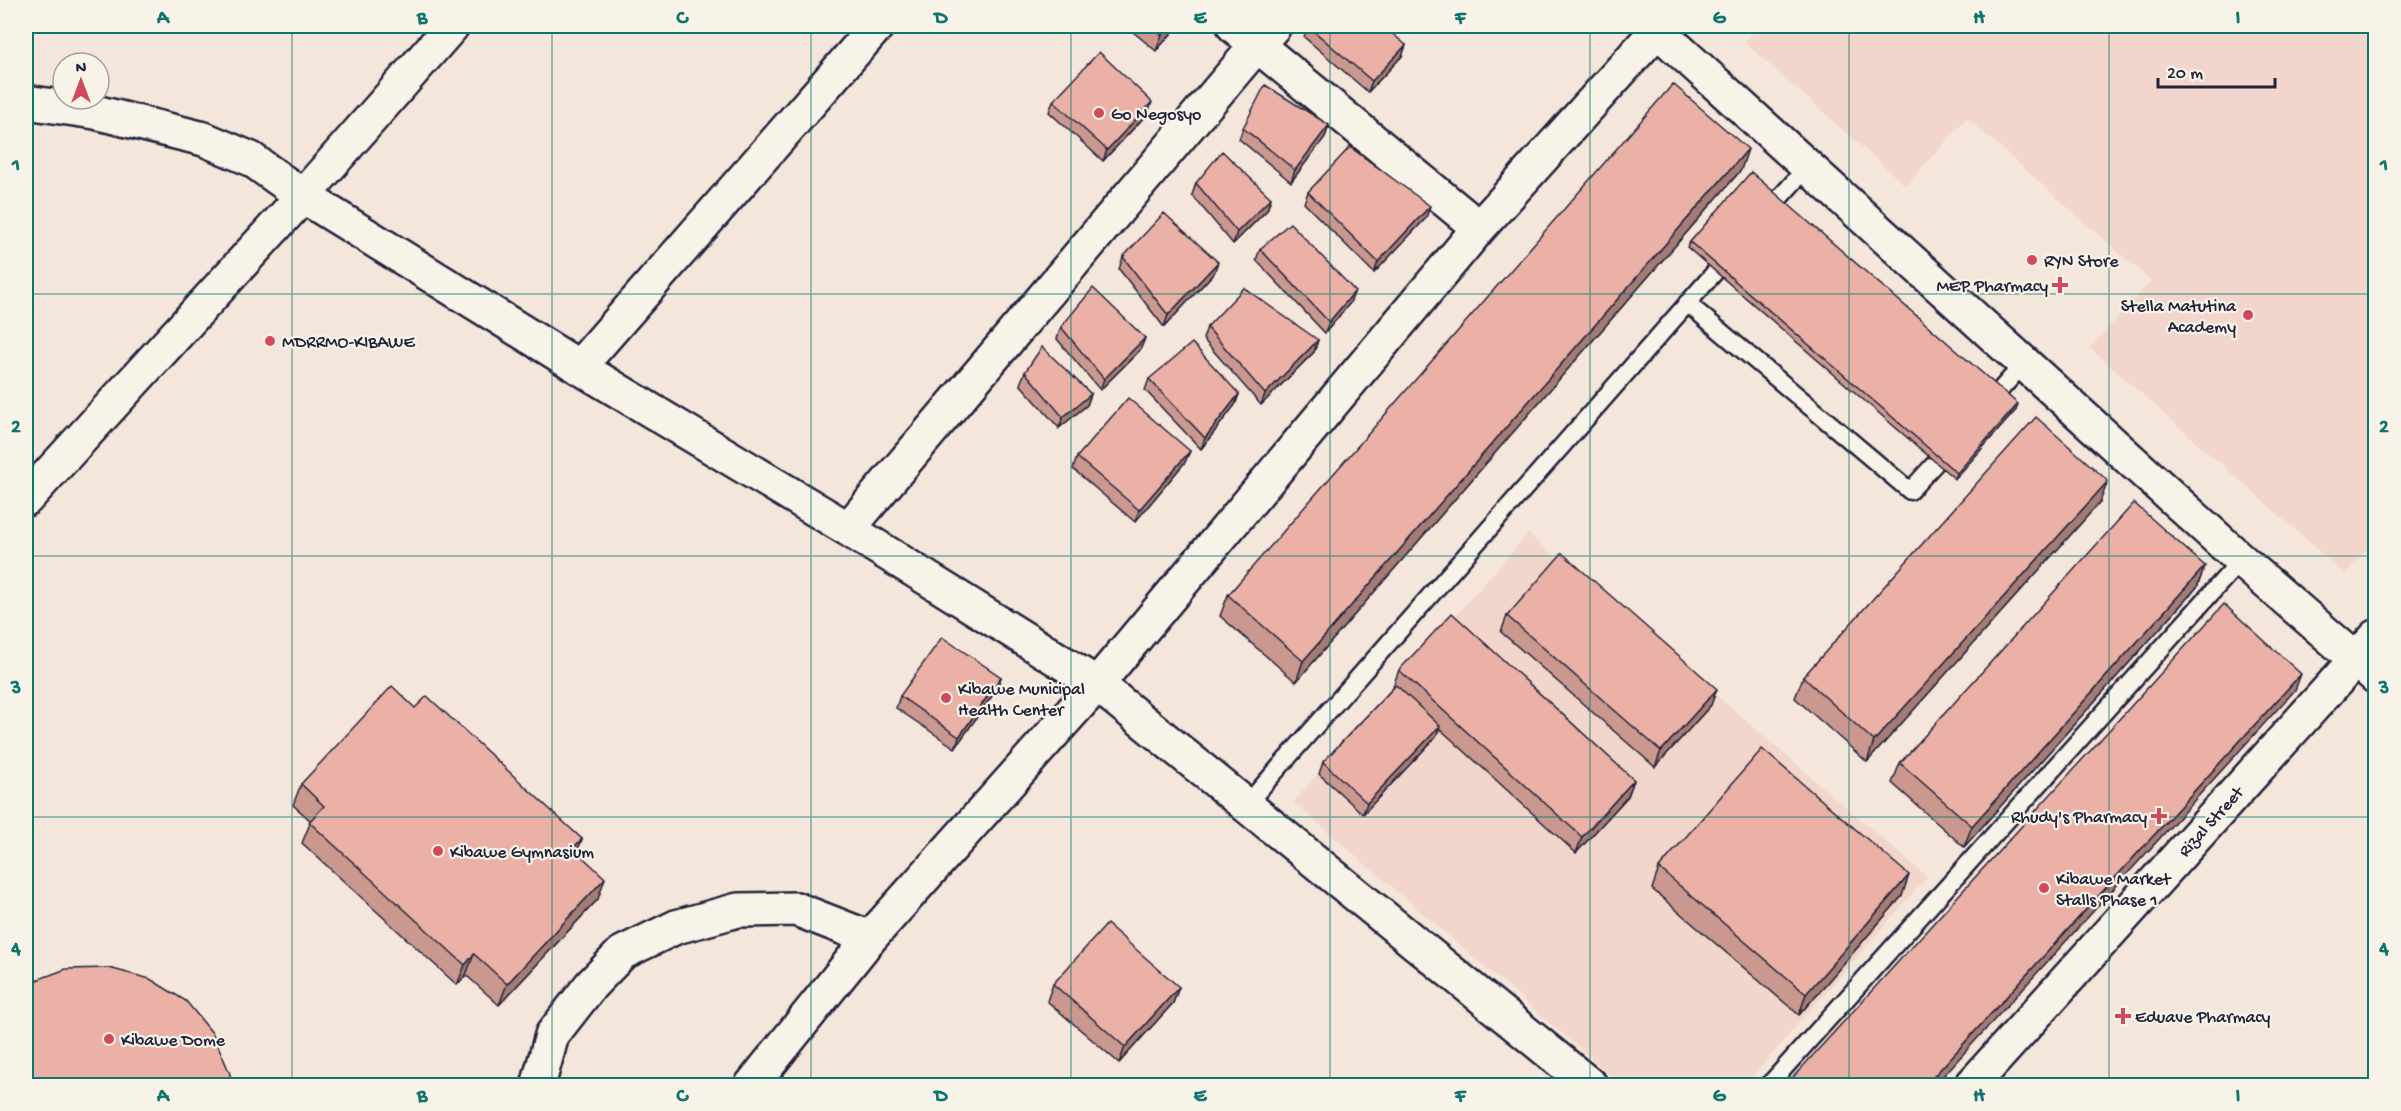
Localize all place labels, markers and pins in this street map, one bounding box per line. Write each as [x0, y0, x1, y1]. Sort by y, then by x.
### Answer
place label: Go Negosyo [1111, 105, 1201, 126]
marker: Go Negosyo [1092, 106, 1106, 120]
place label: RYN Store [2044, 252, 2119, 273]
marker: RYN Store [2025, 253, 2039, 267]
place label: MEP Pharmacy [1936, 277, 2048, 298]
marker: MEP Pharmacy [2053, 278, 2067, 292]
place label: Stella Matutina Academy [2121, 297, 2237, 339]
marker: Stella Matutina Academy [2241, 308, 2255, 322]
place label: MDRRMO-KIBAWE [282, 333, 415, 354]
marker: MDRRMO-KIBAWE [263, 334, 277, 348]
place label: Kibawe Municipal Health Center [958, 680, 1085, 722]
marker: Kibawe Municipal Health Center [939, 691, 953, 705]
place label: Rhudy's Pharmacy [2011, 808, 2147, 829]
marker: Rhudy's Pharmacy [2152, 809, 2166, 823]
place label: Kibawe Gymnasium [450, 843, 594, 864]
marker: Kibawe Gymnasium [431, 844, 445, 858]
place label: Kibawe Market Stalls Phase 1 [2056, 870, 2172, 912]
marker: Kibawe Market Stalls Phase 1 [2037, 881, 2051, 895]
place label: Eduave Pharmacy [2135, 1008, 2271, 1029]
marker: Eduave Pharmacy [2116, 1009, 2130, 1023]
place label: Kibawe Dome [121, 1031, 226, 1052]
marker: Kibawe Dome [102, 1032, 116, 1046]

